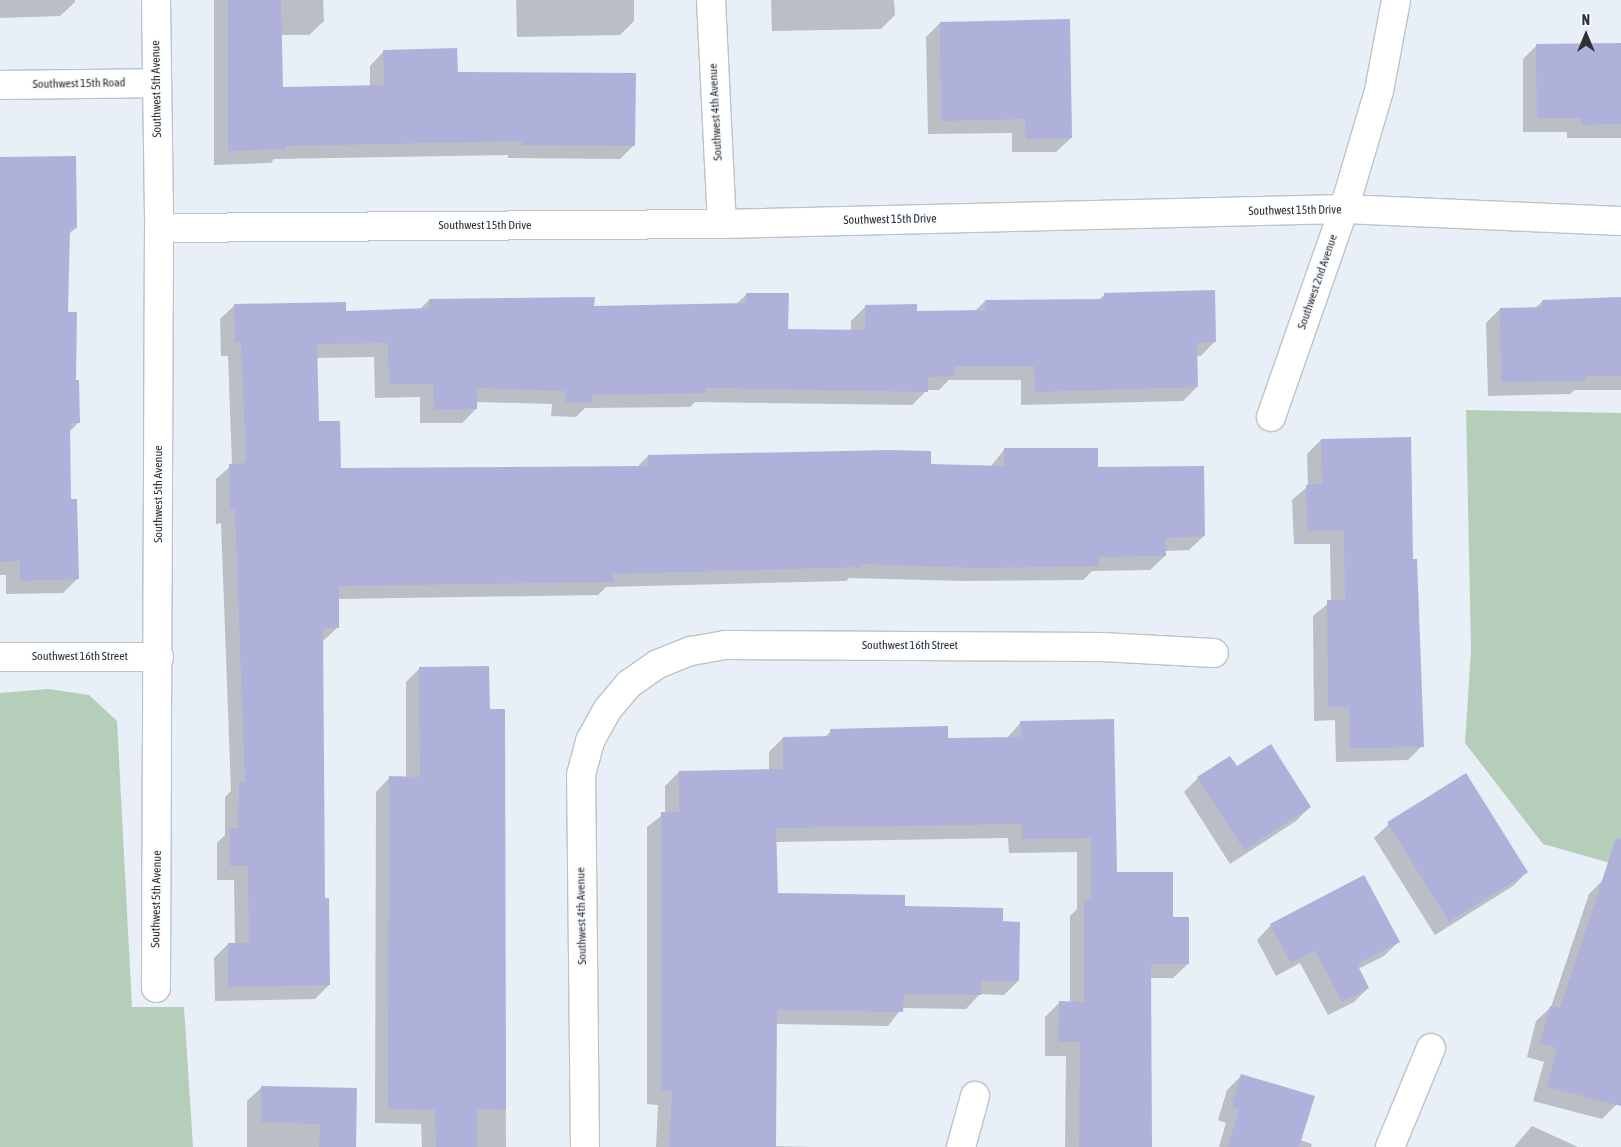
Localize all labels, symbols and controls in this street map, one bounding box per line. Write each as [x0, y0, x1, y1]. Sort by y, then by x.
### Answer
north arrow [1561, 10, 1611, 60]
text: N [1582, 12, 1590, 28]
street label: Southwest 5th Avenue [149, 40, 165, 138]
street label: Southwest 4th Avenue [706, 63, 726, 161]
street label: Southwest 15th Road [33, 76, 125, 92]
street label: Southwest 15th Drive [1248, 203, 1342, 219]
street label: Southwest 15th Drive [843, 212, 937, 228]
street label: Southwest 15th Drive [438, 219, 532, 233]
street label: Southwest 2nd Avenue [1295, 233, 1341, 331]
street label: Southwest 5th Avenue [152, 445, 166, 543]
street label: Southwest 16th Street [862, 639, 958, 653]
street label: Southwest 16th Street [32, 650, 128, 664]
street label: Southwest 5th Avenue [149, 850, 165, 948]
street label: Southwest 4th Avenue [574, 867, 590, 965]

